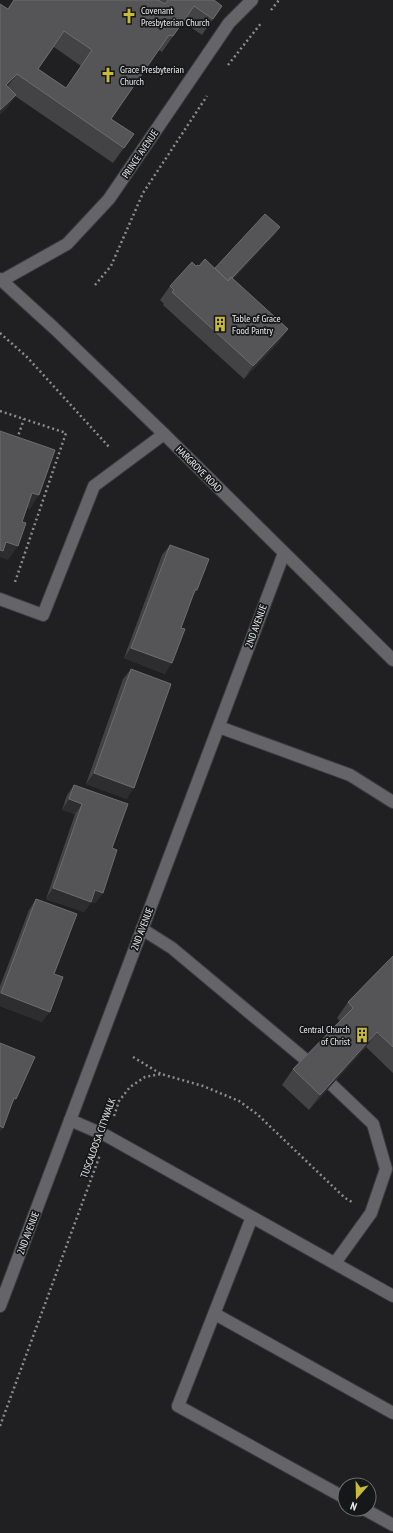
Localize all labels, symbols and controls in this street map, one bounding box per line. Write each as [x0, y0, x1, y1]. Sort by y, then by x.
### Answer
place label: Covenant Presbyterian Church [141, 4, 210, 29]
church icon: Covenant Presbyterian Church [120, 7, 138, 25]
place label: Grace Presbyterian Church [120, 63, 184, 88]
church icon: Grace Presbyterian Church [99, 66, 117, 84]
street label: PRINCE AVENUE [119, 127, 161, 181]
place label: Table of Grace Food Pantry [232, 312, 281, 337]
building icon: Table of Grace Food Pantry [211, 315, 229, 333]
street label: HARGROVE ROAD [173, 443, 225, 495]
street label: 2ND AVENUE [242, 603, 270, 649]
street label: 2ND AVENUE [128, 906, 156, 952]
place label: Central Church of Christ [299, 1023, 350, 1048]
building icon: Central Church of Christ [353, 1026, 371, 1044]
street label: TUSCALOOSA CITYWALK [77, 1096, 119, 1180]
street label: 2ND AVENUE [14, 1210, 42, 1256]
north arrow [337, 1477, 377, 1517]
text: N [348, 1499, 359, 1514]

